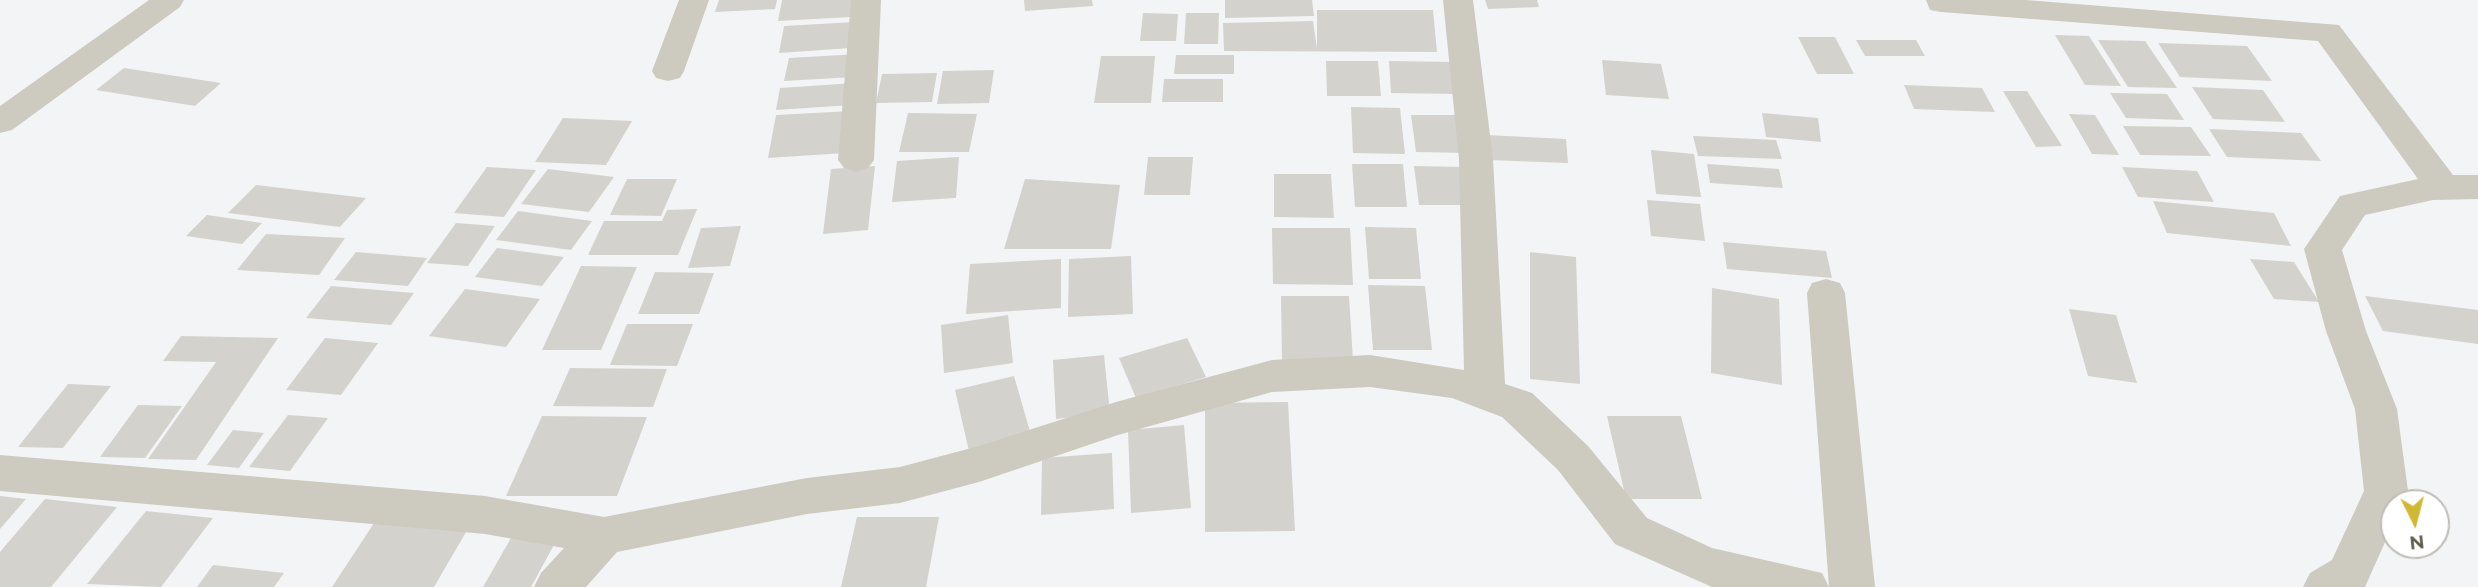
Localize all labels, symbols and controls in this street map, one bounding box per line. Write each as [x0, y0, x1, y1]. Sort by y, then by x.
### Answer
north arrow [2380, 489, 2450, 559]
text: N [2409, 531, 2425, 555]

